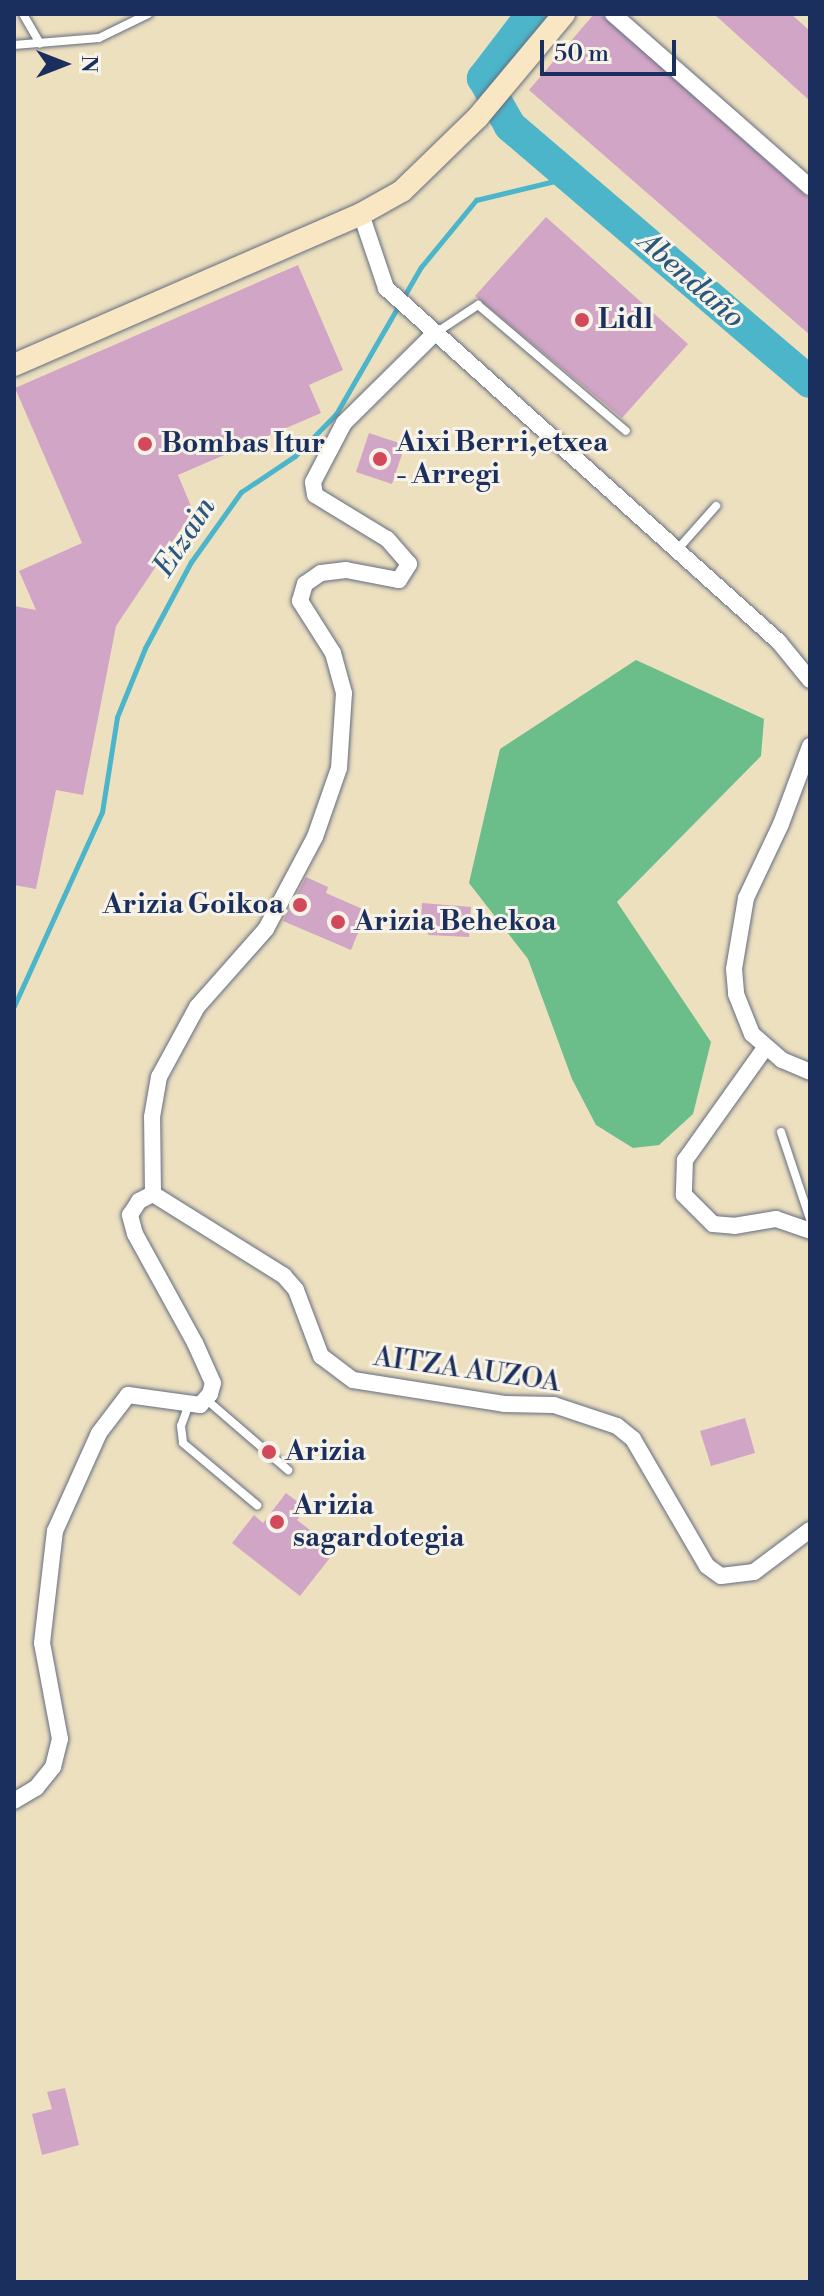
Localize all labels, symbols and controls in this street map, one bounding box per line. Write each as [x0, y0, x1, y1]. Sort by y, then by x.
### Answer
north arrow [24, 24, 104, 104]
scale bar [544, 24, 680, 74]
text: 50 m [554, 39, 609, 69]
text: N [75, 55, 102, 73]
water label: Abendaño [630, 224, 752, 336]
place label: Lidl [598, 303, 653, 337]
marker: Lidl [573, 311, 591, 329]
place label: Aixi Berri,etxea - Arregi [396, 426, 608, 492]
place label: Bombas Itur [161, 427, 325, 461]
marker: Bombas Itur [136, 435, 154, 453]
marker: Aixi Berri,etxea - Arregi [371, 450, 389, 468]
water label: Etzain [146, 491, 224, 583]
place label: Arizia Goikoa [102, 888, 284, 922]
marker: Arizia Goikoa [291, 896, 309, 914]
place label: Arizia Behekoa [354, 905, 556, 939]
marker: Arizia Behekoa [329, 913, 347, 931]
street label: AITZA AUZOA [371, 1340, 563, 1400]
place label: Arizia [285, 1435, 366, 1469]
marker: Arizia [260, 1443, 278, 1461]
place label: Arizia sagardotegia [293, 1489, 464, 1555]
marker: Arizia sagardotegia [268, 1513, 286, 1531]

